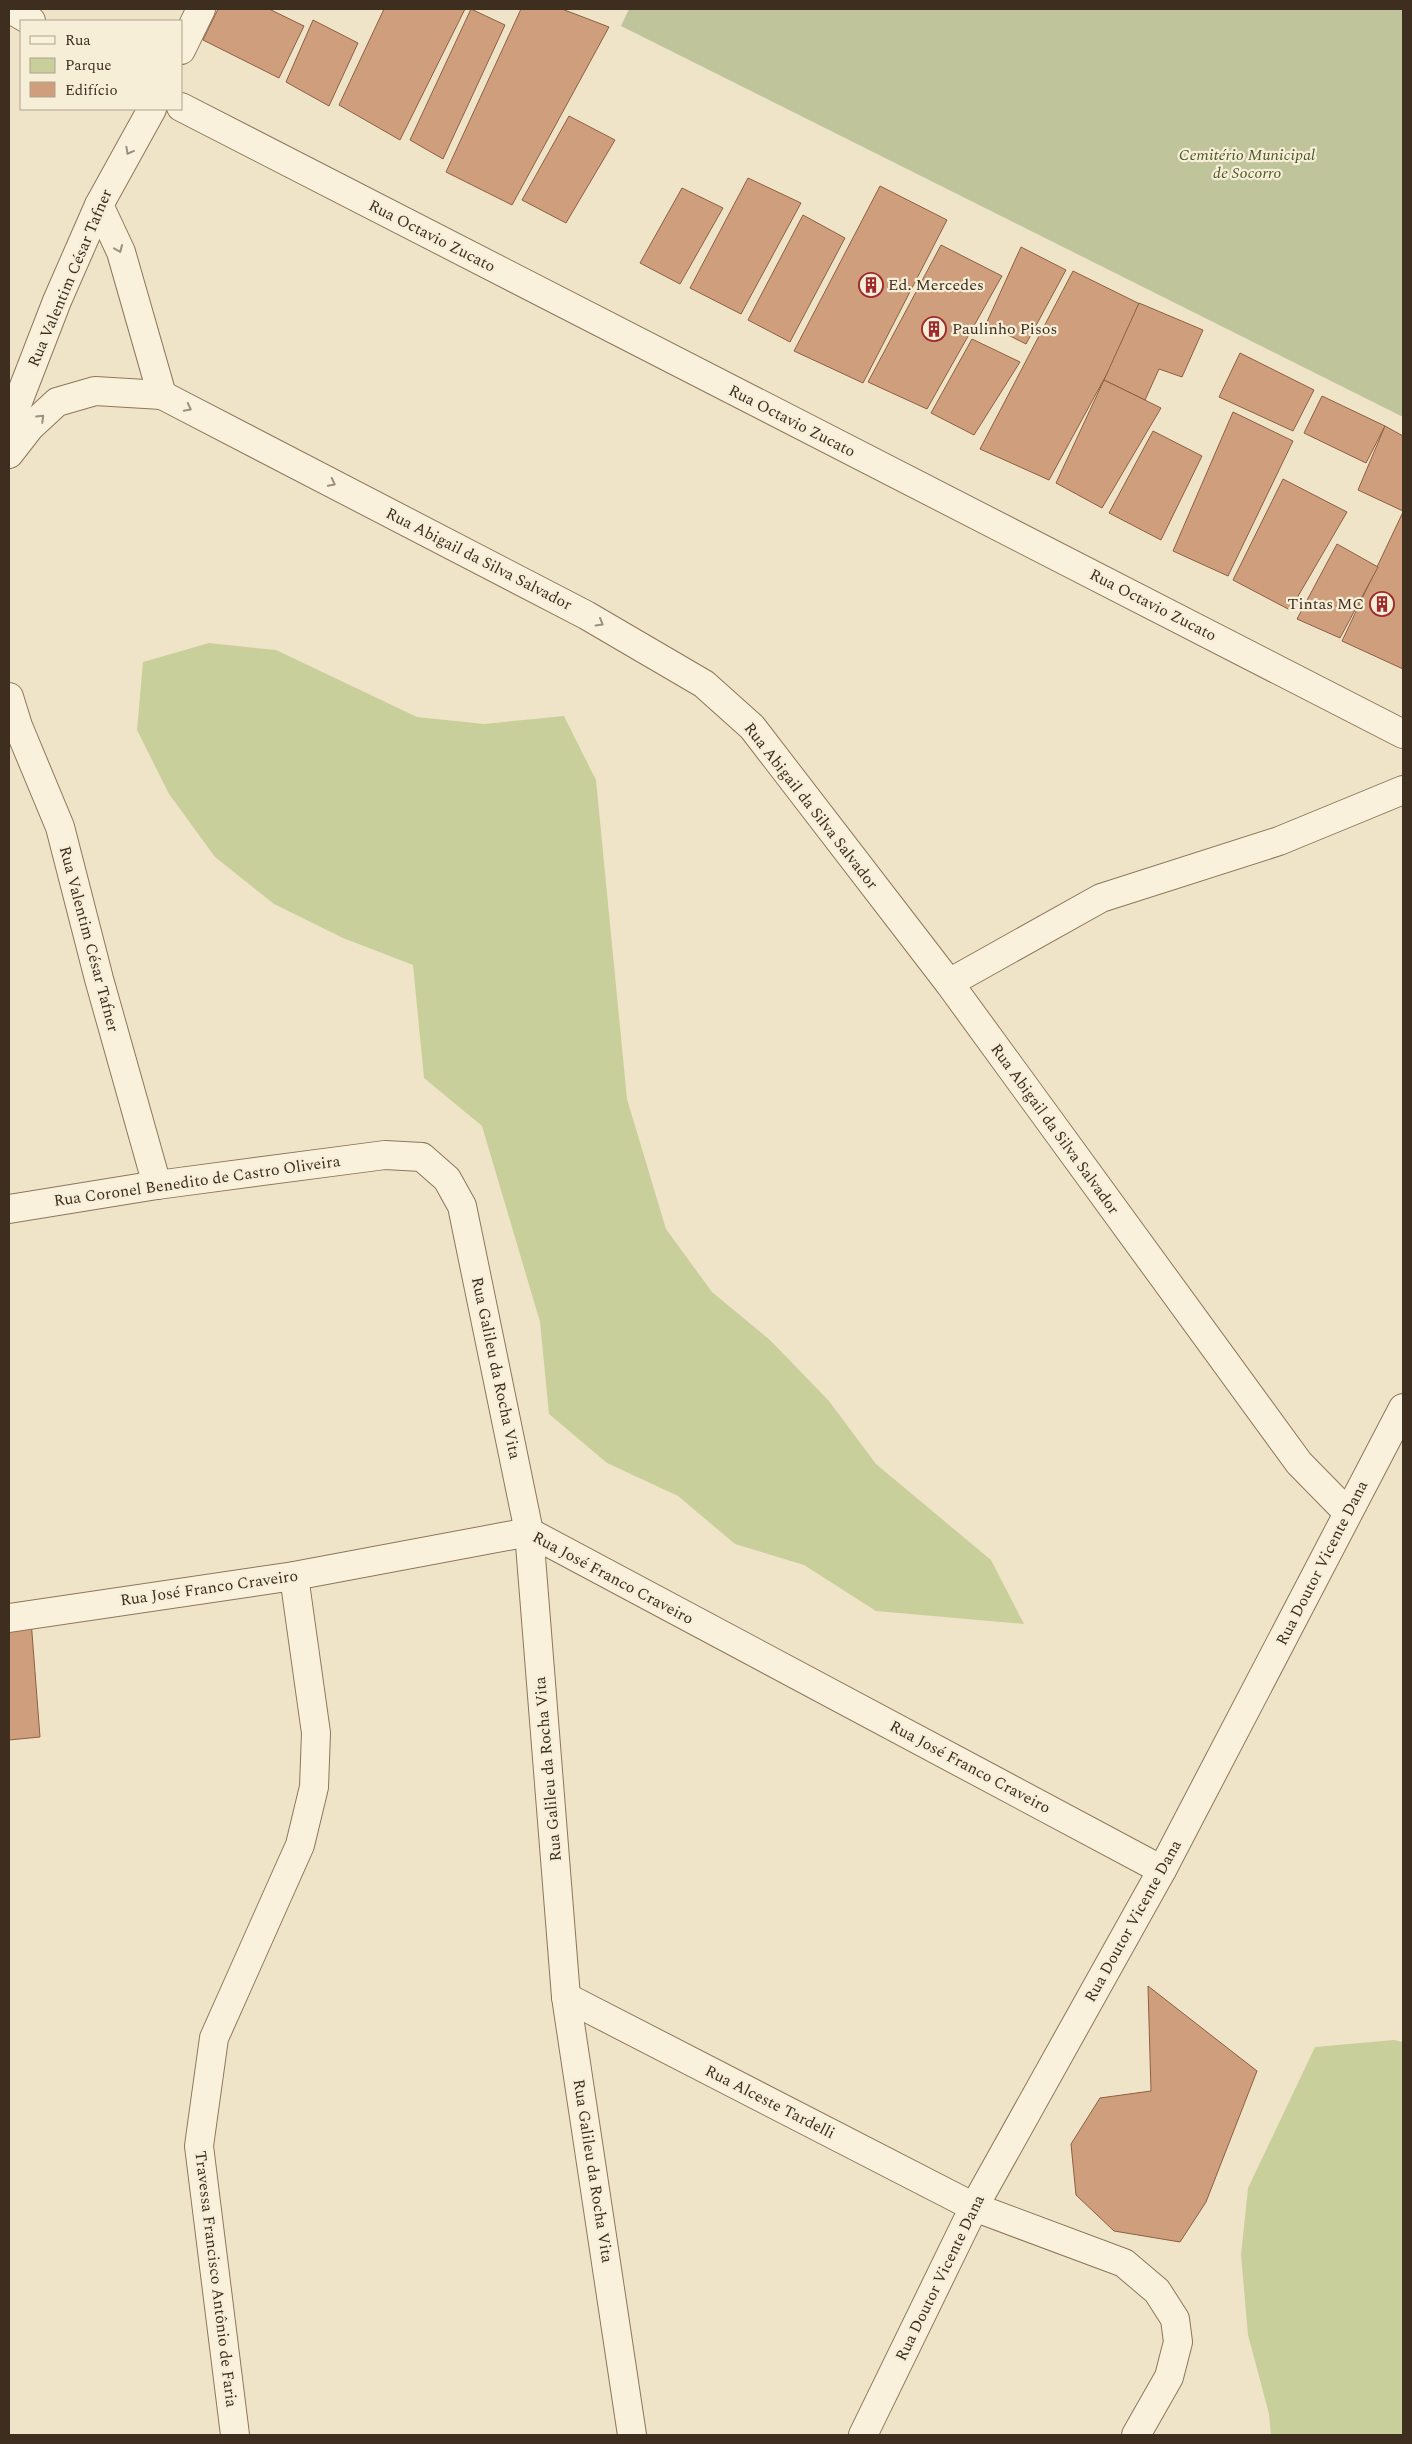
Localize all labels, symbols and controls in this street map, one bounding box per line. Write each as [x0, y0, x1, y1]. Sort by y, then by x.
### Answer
legend [20, 20, 182, 110]
text: Rua [65, 29, 91, 52]
text: Parque [65, 54, 112, 77]
text: Edifício [65, 79, 118, 102]
park label: Cemitério Municipal de Socorro [1179, 143, 1315, 185]
one-way arrow [125, 146, 135, 155]
street label: Rua Valentim César Tafner [22, 185, 118, 371]
street label: Rua Octavio Zucato [364, 194, 500, 278]
one-way arrow [114, 245, 124, 253]
building icon: Ed. Mercedes [858, 272, 884, 298]
place label: Ed. Mercedes [888, 273, 984, 297]
building icon: Paulinho Pisos [921, 316, 947, 342]
place label: Paulinho Pisos [952, 317, 1057, 341]
street label: Rua Octavio Zucato [724, 379, 860, 463]
one-way arrow [182, 402, 191, 412]
one-way arrow [35, 415, 44, 424]
one-way arrow [327, 477, 336, 487]
street label: Rua Abigail da Silva Salvador [382, 501, 576, 617]
street label: Rua Octavio Zucato [1085, 563, 1221, 647]
building icon: Tintas MC [1369, 591, 1395, 617]
place label: Tintas MC [1288, 592, 1364, 616]
one-way arrow [594, 617, 603, 627]
street label: Rua Abigail da Silva Salvador [738, 717, 884, 895]
street label: Rua Valentim César Tafner [53, 843, 125, 1035]
street label: Rua Abigail da Silva Salvador [985, 1038, 1125, 1220]
street label: Rua Coronel Benedito de Castro Oliveira [52, 1149, 342, 1213]
street label: Rua Galileu da Rocha Vita [465, 1275, 527, 1461]
street label: Rua Doutor Vicente Dana [1270, 1476, 1374, 1650]
street label: Rua José Franco Craveiro [528, 1525, 698, 1631]
street label: Rua José Franco Craveiro [119, 1564, 299, 1612]
street label: Rua Galileu da Rocha Vita [528, 1675, 568, 1863]
street label: Rua José Franco Craveiro [885, 1714, 1055, 1820]
street label: Rua Doutor Vicente Dana [1078, 1835, 1188, 2007]
street label: Rua Alceste Tardelli [701, 2059, 839, 2145]
street label: Rua Galileu da Rocha Vita [567, 2077, 619, 2265]
street label: Travessa Francisco Antônio de Faria [188, 2149, 244, 2409]
street label: Rua Doutor Vicente Dana [889, 2191, 991, 2365]

